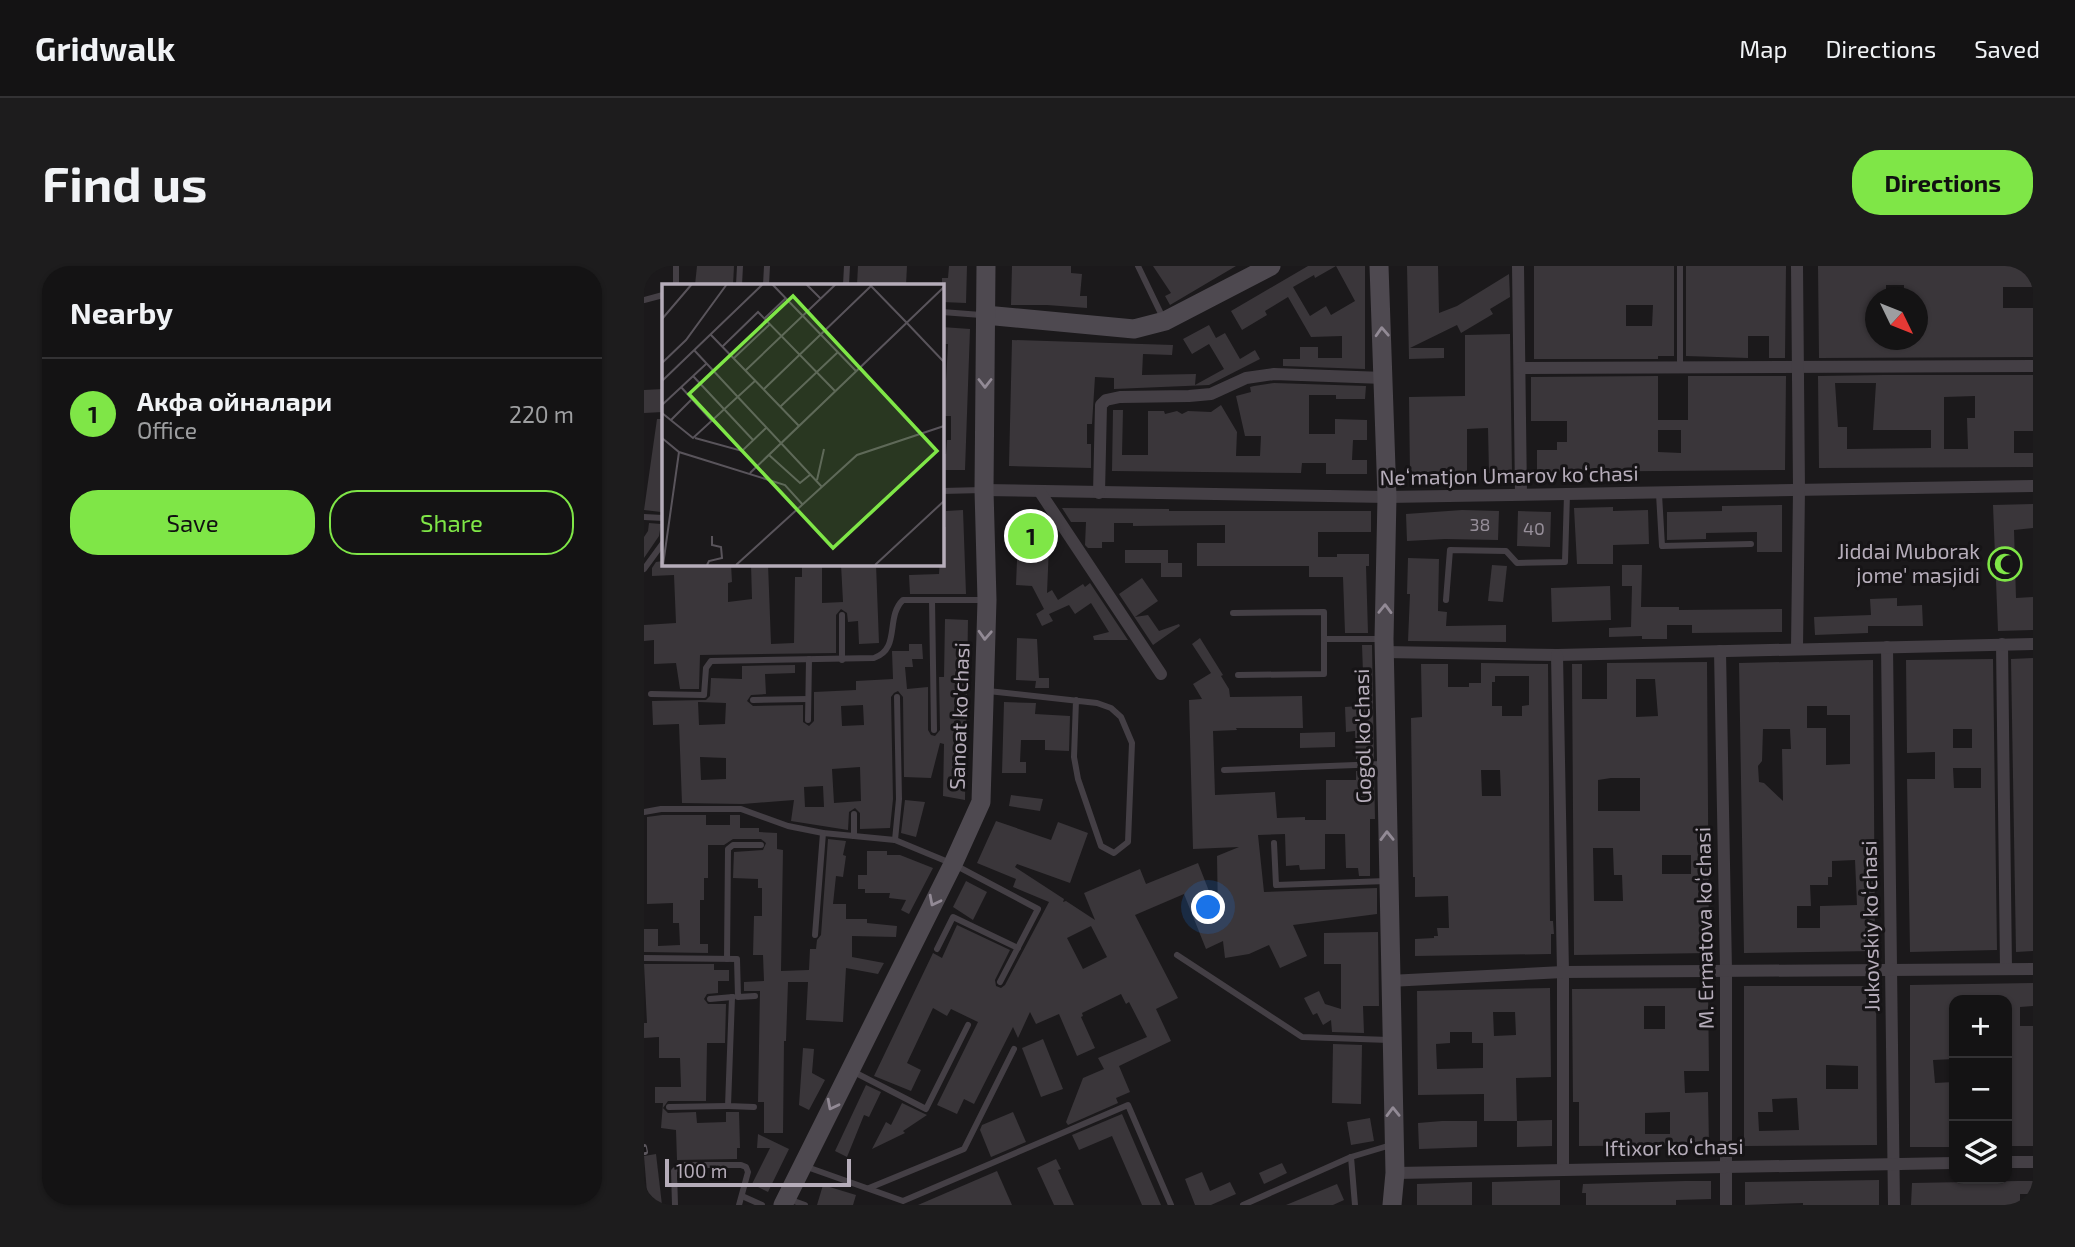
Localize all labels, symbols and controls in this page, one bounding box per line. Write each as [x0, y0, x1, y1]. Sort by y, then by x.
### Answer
text: Gridwalk [35, 28, 175, 68]
text: Map [1739, 34, 1787, 63]
text: Directions [1825, 34, 1936, 63]
text: Saved [1974, 34, 2040, 63]
button: Directions [1852, 150, 2033, 215]
text: Find us [42, 153, 207, 212]
inset map [662, 284, 943, 565]
north arrow [1865, 287, 1928, 350]
text: Nearby [70, 294, 173, 330]
one-way arrow [1375, 326, 1390, 337]
one-way arrow [977, 379, 993, 389]
text: Акфа ойналари [137, 385, 332, 416]
text: 1 [88, 400, 98, 428]
text: 220 m [509, 400, 574, 428]
text: Office [137, 416, 197, 444]
street label: Neʻmatjon Umarov koʻchasi [1379, 460, 1639, 490]
button: Save [70, 490, 315, 555]
button: Share [329, 490, 574, 555]
pin: 1 [1008, 510, 1054, 562]
house number: 38 [1470, 513, 1490, 535]
house number: 40 [1523, 517, 1545, 539]
place label: Jiddai Muborak jome' masjidi [1837, 538, 1980, 588]
mosque icon: Jiddai Muborak jome' masjidi [1986, 545, 2024, 583]
one-way arrow [1377, 603, 1392, 614]
one-way arrow [978, 630, 993, 641]
street label: Sanoat ko'chasi [943, 642, 974, 790]
street label: Gogol ko'chasi [1348, 668, 1375, 804]
street label: M. Ermatova koʻchasi [1689, 827, 1718, 1029]
one-way arrow [1379, 830, 1395, 841]
street label: Jukovskiy koʻchasi [1856, 840, 1883, 1012]
your location [1191, 890, 1225, 924]
one-way arrow [928, 894, 942, 906]
map controls [1949, 995, 2012, 1184]
button: + [1949, 995, 2012, 1058]
button: − [1949, 1058, 2012, 1121]
one-way arrow [826, 1098, 840, 1110]
one-way arrow [1385, 1107, 1400, 1118]
button: layers [1949, 1121, 2012, 1184]
street label: Iftixor koʻchasi [1604, 1133, 1744, 1160]
scale bar [665, 1156, 850, 1188]
text: 100 m [676, 1159, 727, 1182]

